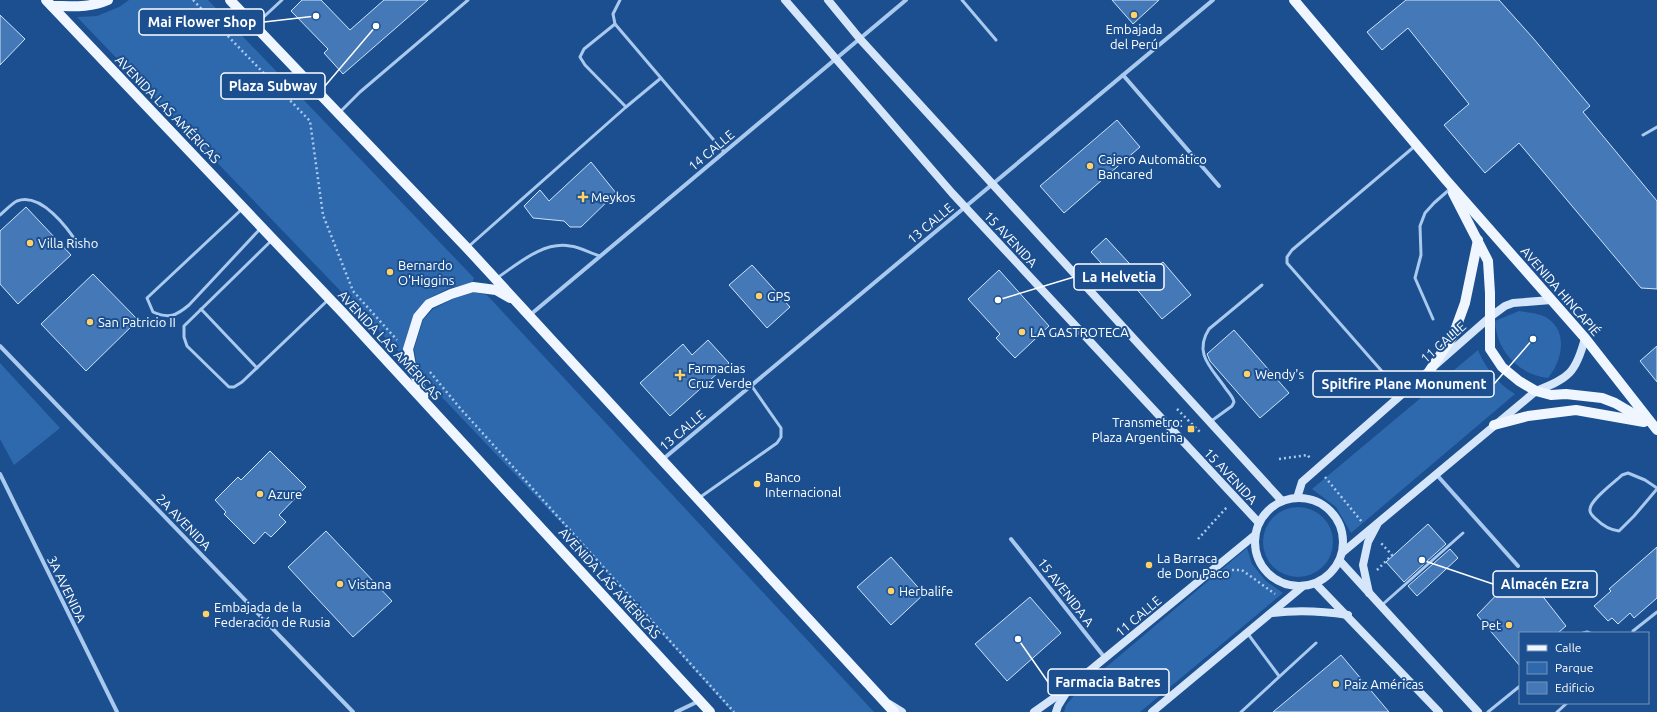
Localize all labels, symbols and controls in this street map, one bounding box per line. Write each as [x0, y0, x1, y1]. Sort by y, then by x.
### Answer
callout: Mai Flower Shop [139, 9, 264, 35]
marker: Embajada del Perú [1129, 10, 1139, 20]
text: Mai Flower Shop [148, 14, 256, 30]
place label: Embajada del Perú [1106, 22, 1162, 51]
street label: AVENIDA LAS AMÉRICAS [113, 52, 224, 166]
callout: Plaza Subway [221, 73, 325, 99]
text: Plaza Subway [229, 78, 318, 94]
street label: 14 CALLE [685, 127, 737, 173]
place label: Cajero Automático Bancared [1098, 152, 1207, 181]
marker: Cajero Automático Bancared [1085, 161, 1095, 171]
place label: Meykos [591, 190, 636, 204]
marker: Meykos [578, 192, 588, 202]
street label: 13 CALLE [904, 200, 956, 246]
street label: 15 AVENIDA [982, 208, 1041, 270]
place label: Villa Risho [38, 236, 98, 250]
marker: Villa Risho [25, 238, 35, 248]
street label: AVENIDA HINCAPIÉ [1519, 243, 1604, 338]
place label: Bernardo O'Higgins [398, 258, 455, 287]
callout: La Helvetia [1074, 264, 1164, 290]
marker: Bernardo O'Higgins [385, 267, 395, 277]
text: La Helvetia [1082, 269, 1156, 285]
street label: AVENIDA LAS AMÉRICAS [336, 287, 445, 403]
place label: GPS [767, 289, 790, 303]
marker: GPS [754, 291, 764, 301]
place label: San Patricio II [98, 315, 176, 329]
marker: San Patricio II [85, 317, 95, 327]
street label: 11 CALLE [1418, 319, 1468, 365]
place label: LA GASTROTECA [1030, 325, 1129, 339]
marker: LA GASTROTECA [1017, 327, 1027, 337]
place label: Farmacias Cruz Verde [688, 361, 752, 390]
place label: Wendy's [1255, 367, 1304, 381]
marker: Wendy's [1242, 369, 1252, 379]
marker: Farmacias Cruz Verde [675, 370, 685, 380]
callout: Spitfire Plane Monument [1313, 371, 1494, 397]
text: Spitfire Plane Monument [1322, 376, 1486, 392]
street label: 13 CALLE [656, 407, 708, 453]
place label: Transmetro: Plaza Argentina [1092, 415, 1183, 444]
marker: Transmetro: Plaza Argentina [1186, 424, 1196, 434]
street label: 15 AVENIDA [1202, 445, 1261, 507]
place label: Banco Internacional [765, 470, 842, 499]
marker: Banco Internacional [752, 479, 762, 489]
place label: Azure [268, 487, 302, 501]
marker: Azure [255, 489, 265, 499]
street label: 2A AVENIDA [154, 491, 214, 553]
street label: AVENIDA LAS AMÉRICAS [557, 524, 664, 641]
place label: La Barraca de Don Paco [1157, 551, 1230, 580]
street label: 3A AVENIDA [45, 553, 89, 625]
street label: 15 AVENIDA A [1035, 555, 1097, 629]
marker: La Barraca de Don Paco [1144, 560, 1154, 570]
callout: Almacén Ezra [1493, 571, 1597, 597]
text: Almacén Ezra [1501, 576, 1589, 592]
place label: Vistana [348, 577, 391, 591]
marker: Vistana [335, 579, 345, 589]
place label: Herbalife [899, 584, 953, 598]
marker: Herbalife [886, 586, 896, 596]
street label: 11 CALLE [1112, 593, 1164, 639]
place label: Embajada de la Federación de Rusia [214, 600, 330, 629]
marker: Embajada de la Federación de Rusia [201, 609, 211, 619]
place label: Pet [1481, 618, 1501, 632]
marker: Pet [1504, 620, 1514, 630]
legend [1519, 632, 1649, 704]
text: Calle [1555, 641, 1581, 654]
text: Parque [1555, 661, 1593, 674]
callout: Farmacia Batres [1048, 669, 1169, 695]
text: Farmacia Batres [1055, 674, 1161, 690]
place label: Paiz Américas [1344, 677, 1424, 691]
marker: Paiz Américas [1331, 679, 1341, 689]
text: Edificio [1555, 681, 1595, 694]

